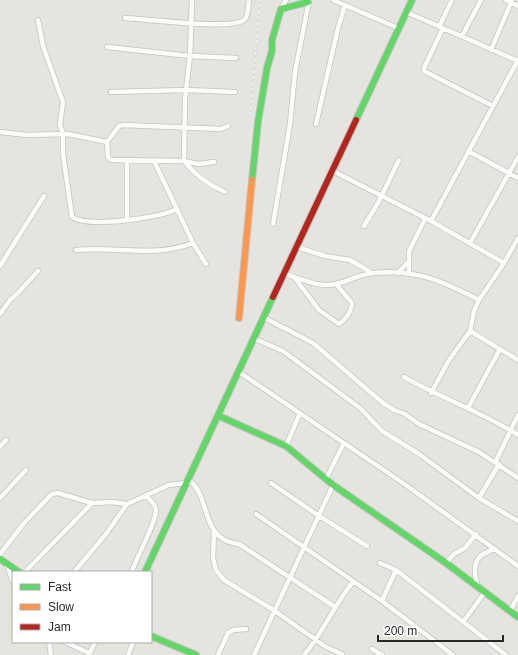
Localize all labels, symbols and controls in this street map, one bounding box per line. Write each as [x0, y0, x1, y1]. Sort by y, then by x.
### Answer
legend [12, 571, 152, 643]
text: Fast [48, 580, 72, 594]
text: Slow [48, 600, 74, 614]
scale bar [378, 617, 503, 643]
text: Jam [48, 620, 71, 634]
text: 200 m [384, 624, 417, 638]

